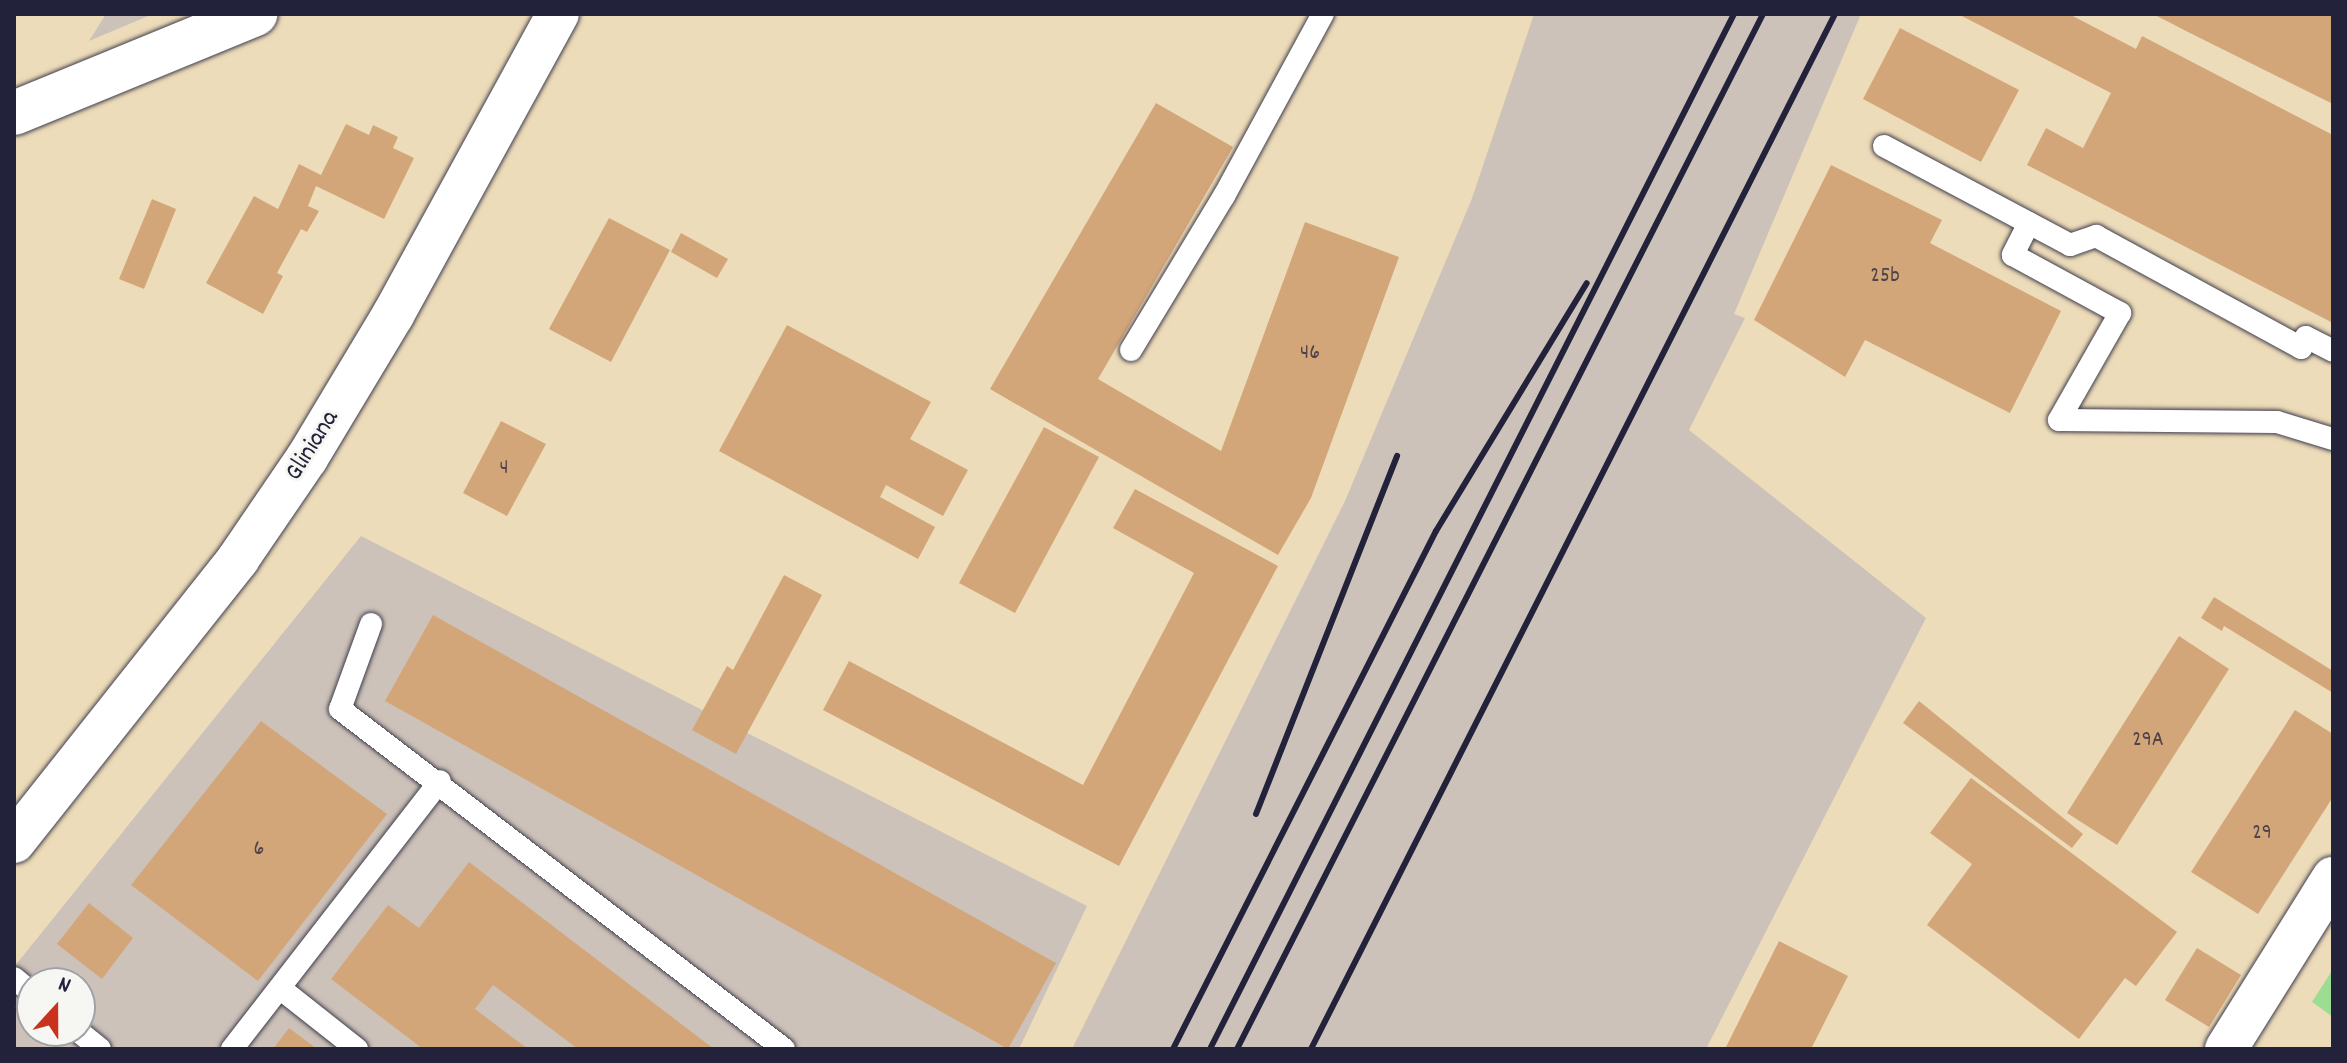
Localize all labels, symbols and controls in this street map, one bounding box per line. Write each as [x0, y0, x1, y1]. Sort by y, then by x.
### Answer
house number: 25b [1870, 264, 1900, 290]
house number: 46 [1300, 341, 1320, 367]
street label: Gliniana [279, 405, 347, 487]
house number: 4 [499, 456, 509, 482]
house number: 29A [2132, 728, 2164, 754]
house number: 29 [2252, 821, 2272, 847]
house number: 6 [254, 837, 264, 863]
north arrow [16, 967, 96, 1047]
text: N [53, 970, 75, 1002]

